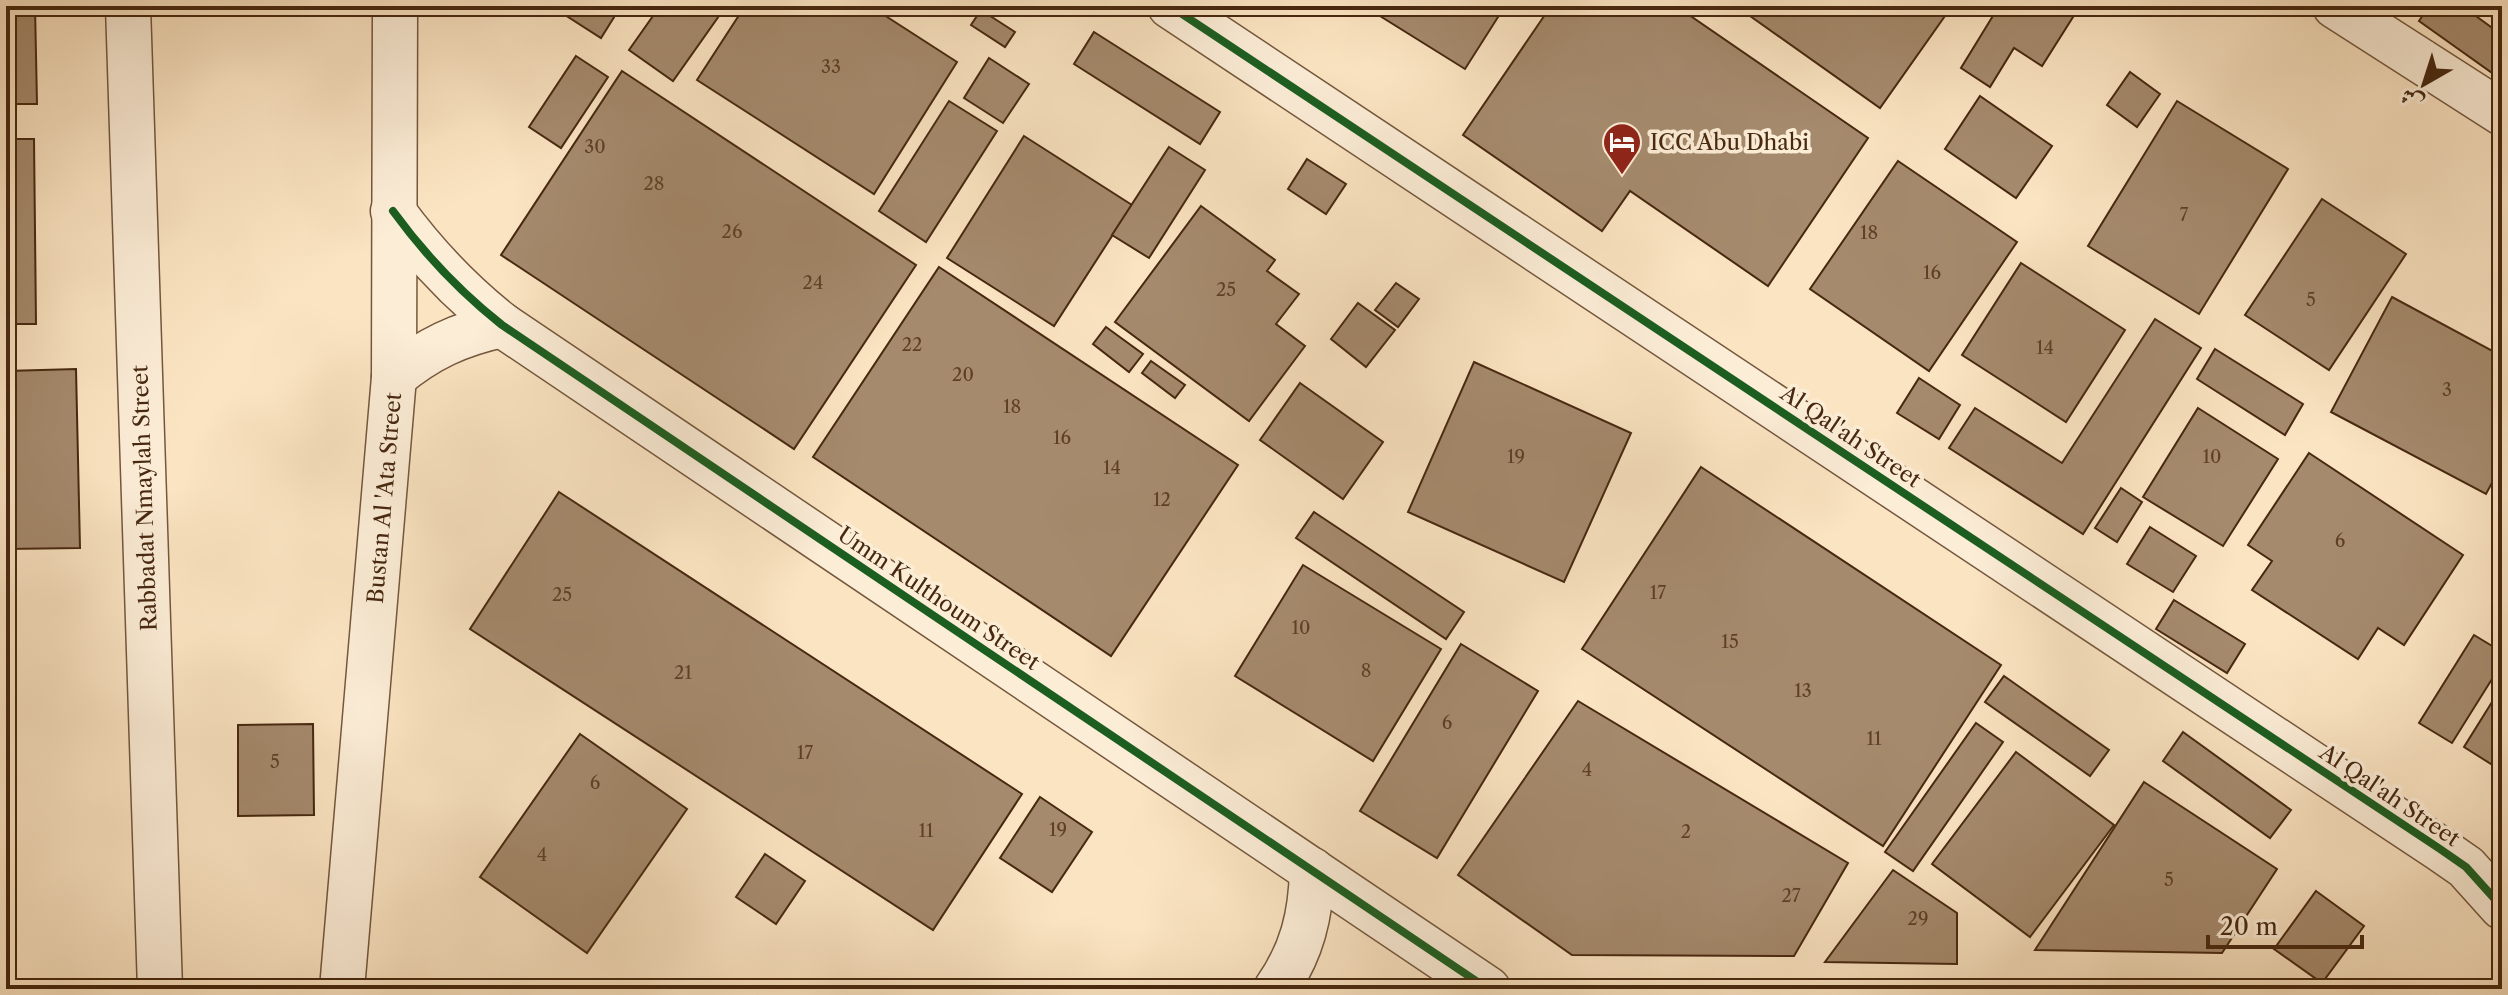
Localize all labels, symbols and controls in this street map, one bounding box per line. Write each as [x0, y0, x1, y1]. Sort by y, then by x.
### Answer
north arrow [2384, 44, 2464, 124]
house number: 33 [821, 56, 841, 78]
text: ش [2395, 82, 2429, 117]
hotel icon: ICC Abu Dhabi [1601, 121, 1643, 176]
place label: ICC Abu Dhabi [1650, 129, 1809, 156]
house number: 30 [584, 136, 606, 158]
house number: 28 [643, 173, 665, 195]
house number: 7 [2180, 204, 2189, 226]
house number: 26 [722, 221, 742, 243]
house number: 18 [1860, 222, 1878, 244]
house number: 16 [1923, 262, 1941, 284]
house number: 24 [803, 272, 823, 294]
house number: 25 [1216, 279, 1236, 301]
house number: 5 [2306, 289, 2316, 311]
house number: 22 [902, 334, 922, 356]
house number: 14 [2036, 337, 2054, 359]
street label: Rabbadat Nmaylah Street [126, 364, 163, 631]
house number: 20 [952, 364, 974, 386]
street label: Al Qal'ah Street [1775, 379, 1926, 493]
house number: 3 [2442, 379, 2452, 401]
street label: Bustan Al 'Ata Street [362, 391, 407, 605]
house number: 18 [1003, 396, 1021, 418]
house number: 16 [1053, 427, 1071, 449]
house number: 19 [1507, 446, 1525, 468]
house number: 10 [2203, 446, 2221, 468]
house number: 14 [1103, 457, 1121, 479]
house number: 12 [1153, 489, 1171, 511]
street label: Umm Kulthoum Street [833, 521, 1045, 676]
house number: 6 [2335, 530, 2345, 552]
house number: 17 [1650, 582, 1666, 604]
house number: 25 [552, 584, 572, 606]
house number: 10 [1292, 617, 1310, 639]
house number: 15 [1721, 631, 1739, 653]
house number: 8 [1361, 660, 1371, 682]
house number: 21 [674, 662, 692, 684]
house number: 13 [1794, 680, 1812, 702]
house number: 6 [1442, 712, 1452, 734]
house number: 11 [1866, 728, 1882, 750]
street label: Al Qal'ah Street [2314, 738, 2465, 852]
house number: 17 [797, 742, 813, 764]
house number: 5 [270, 751, 280, 773]
house number: 4 [1582, 759, 1592, 781]
house number: 6 [590, 772, 600, 794]
house number: 19 [1049, 819, 1067, 841]
house number: 11 [918, 820, 934, 842]
house number: 2 [1681, 821, 1691, 843]
house number: 4 [537, 844, 547, 866]
house number: 5 [2164, 869, 2174, 891]
house number: 27 [1781, 885, 1801, 907]
scale bar [2208, 899, 2362, 949]
house number: 29 [1908, 908, 1928, 930]
text: 20 m [2220, 912, 2278, 941]

